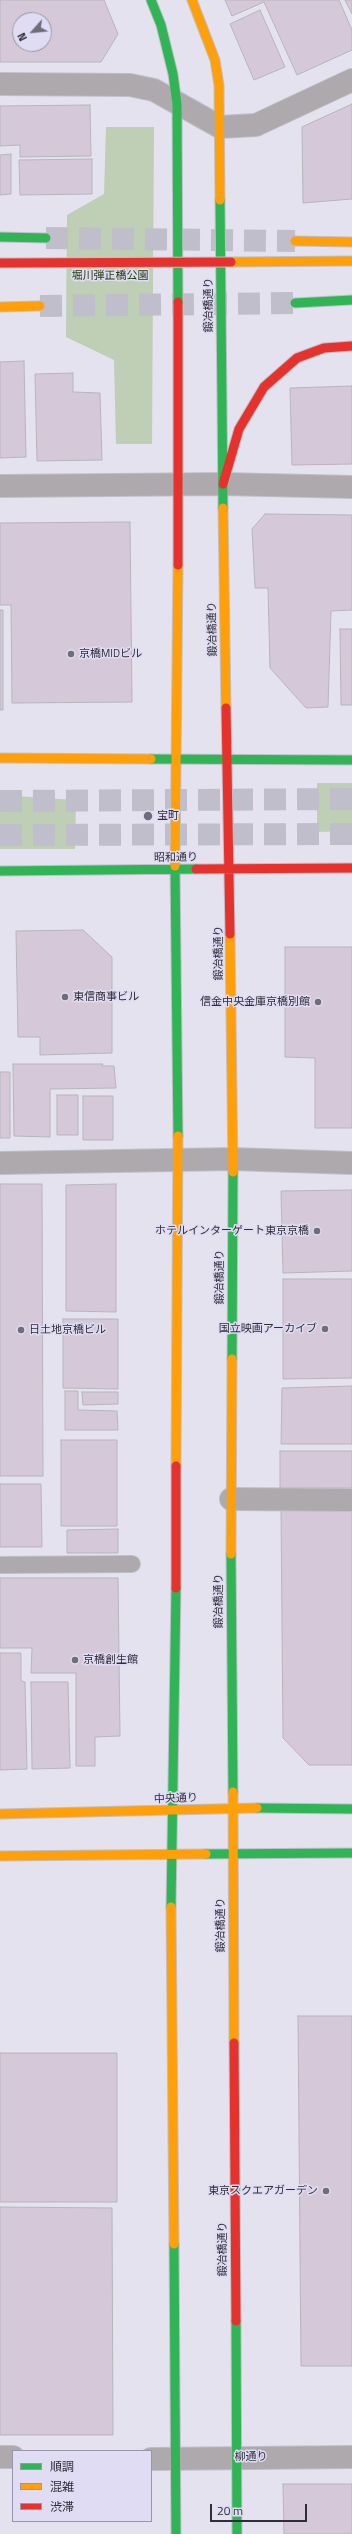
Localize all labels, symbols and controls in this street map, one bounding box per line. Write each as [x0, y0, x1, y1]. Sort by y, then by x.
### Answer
north arrow [12, 12, 52, 52]
text: N [13, 30, 31, 44]
park label: 堀川弾正橋公園 [72, 269, 148, 283]
street label: 鍛冶橋通り [202, 278, 216, 332]
street label: 鍛冶橋通り [206, 601, 220, 657]
place label: 京橋MIDビル [79, 647, 142, 661]
marker: 京橋MIDビル [66, 649, 76, 659]
place label: 宝町 [157, 809, 179, 823]
marker: 宝町 [142, 810, 154, 822]
street label: 昭和通り [154, 851, 198, 865]
street label: 鍛冶橋通り [212, 926, 226, 980]
place label: 東信商事ビル [73, 990, 139, 1004]
marker: 東信商事ビル [60, 992, 70, 1002]
place label: 信金中央金庫京橋別館 [200, 995, 310, 1009]
marker: 信金中央金庫京橋別館 [313, 997, 323, 1007]
place label: ホテルインターゲート東京京橋 [155, 1224, 309, 1238]
marker: ホテルインターゲート東京京橋 [312, 1226, 322, 1236]
street label: 鍛冶橋通り [213, 1250, 227, 1304]
place label: 国立映画アーカイブ [219, 1322, 317, 1336]
place label: 日土地京橋ビル [29, 1323, 106, 1337]
marker: 国立映画アーカイブ [320, 1324, 330, 1334]
marker: 日土地京橋ビル [16, 1325, 26, 1335]
street label: 鍛冶橋通り [212, 1574, 226, 1628]
place label: 京橋創生館 [83, 1653, 138, 1667]
marker: 京橋創生館 [70, 1655, 80, 1665]
street label: 中央通り [154, 1792, 198, 1806]
street label: 鍛冶橋通り [214, 1898, 228, 1952]
place label: 東京スクエアガーデン [208, 2184, 318, 2198]
marker: 東京スクエアガーデン [321, 2186, 331, 2196]
street label: 鍛冶橋通り [216, 2222, 230, 2276]
legend [12, 2450, 152, 2522]
street label: 柳通り [235, 2450, 267, 2464]
text: 順調 [50, 2457, 74, 2476]
text: 混雑 [50, 2477, 74, 2496]
scale bar [212, 2496, 309, 2522]
text: 渋滞 [50, 2497, 74, 2516]
text: 20 m [217, 2501, 243, 2520]

